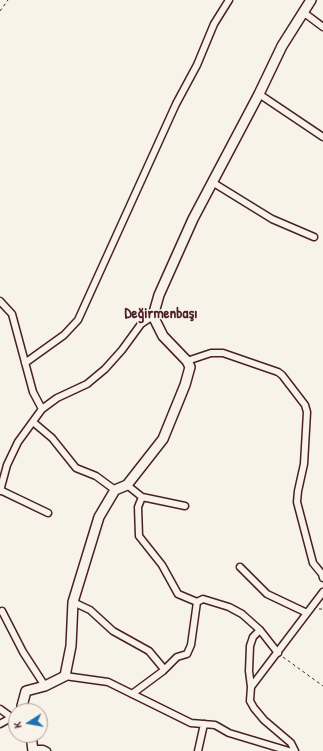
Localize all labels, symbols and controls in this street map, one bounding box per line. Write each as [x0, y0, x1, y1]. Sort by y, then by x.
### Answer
district label: Değirmenbaşı [124, 305, 198, 323]
north arrow [8, 703, 48, 743]
text: K [10, 721, 25, 729]

